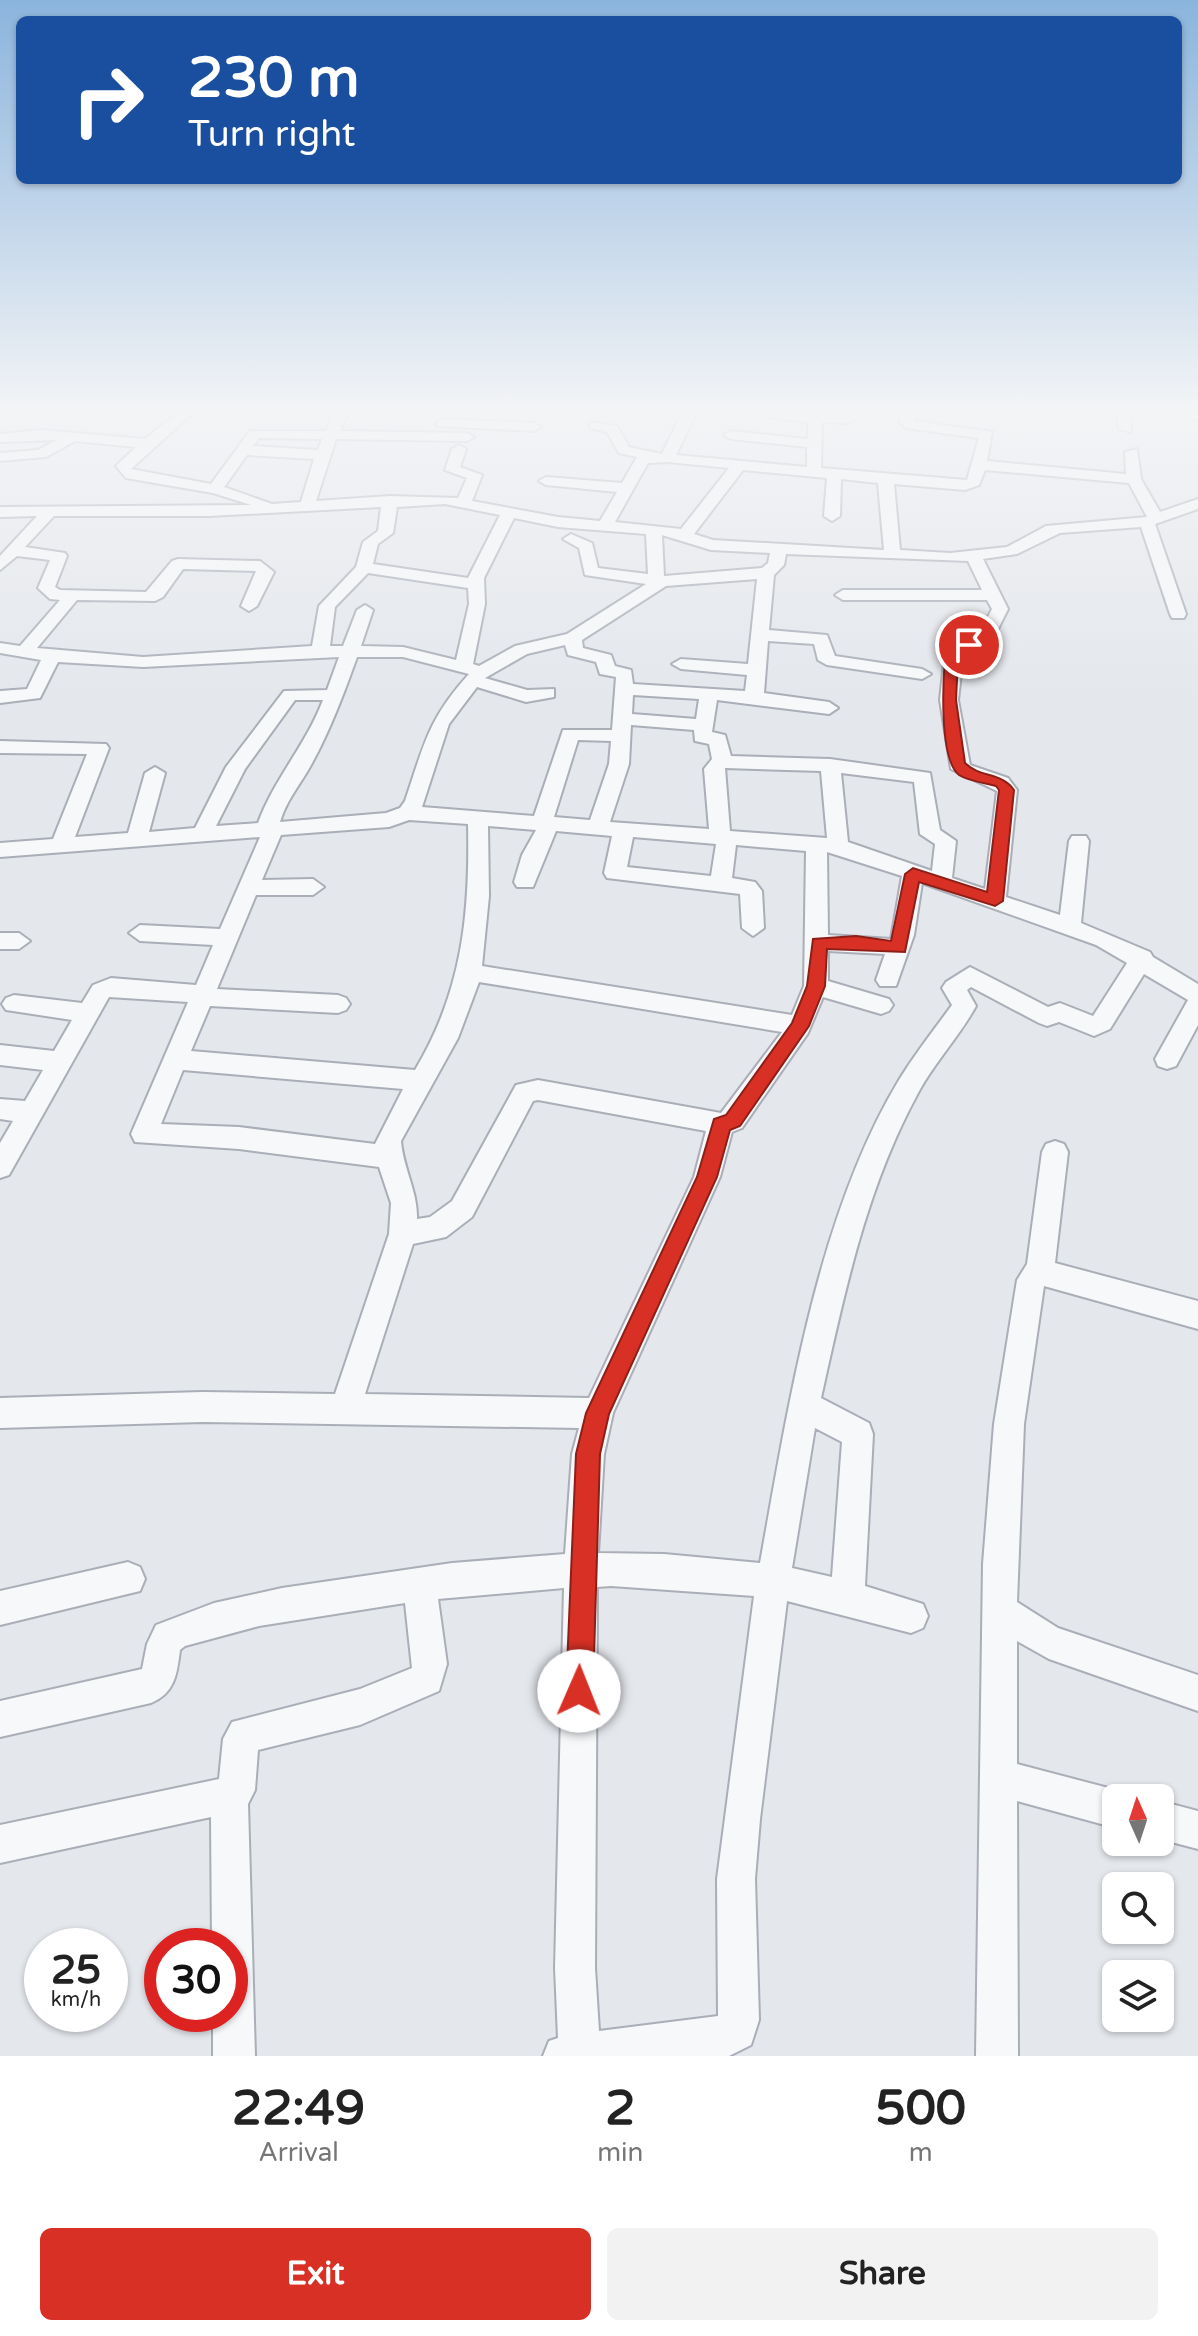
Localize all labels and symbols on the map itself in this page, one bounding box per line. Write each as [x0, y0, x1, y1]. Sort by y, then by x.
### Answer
pin [935, 611, 1003, 679]
position arrow [537, 1649, 621, 1733]
north arrow [1102, 1784, 1174, 1856]
speed limit sign: 30 [144, 1928, 248, 2032]

